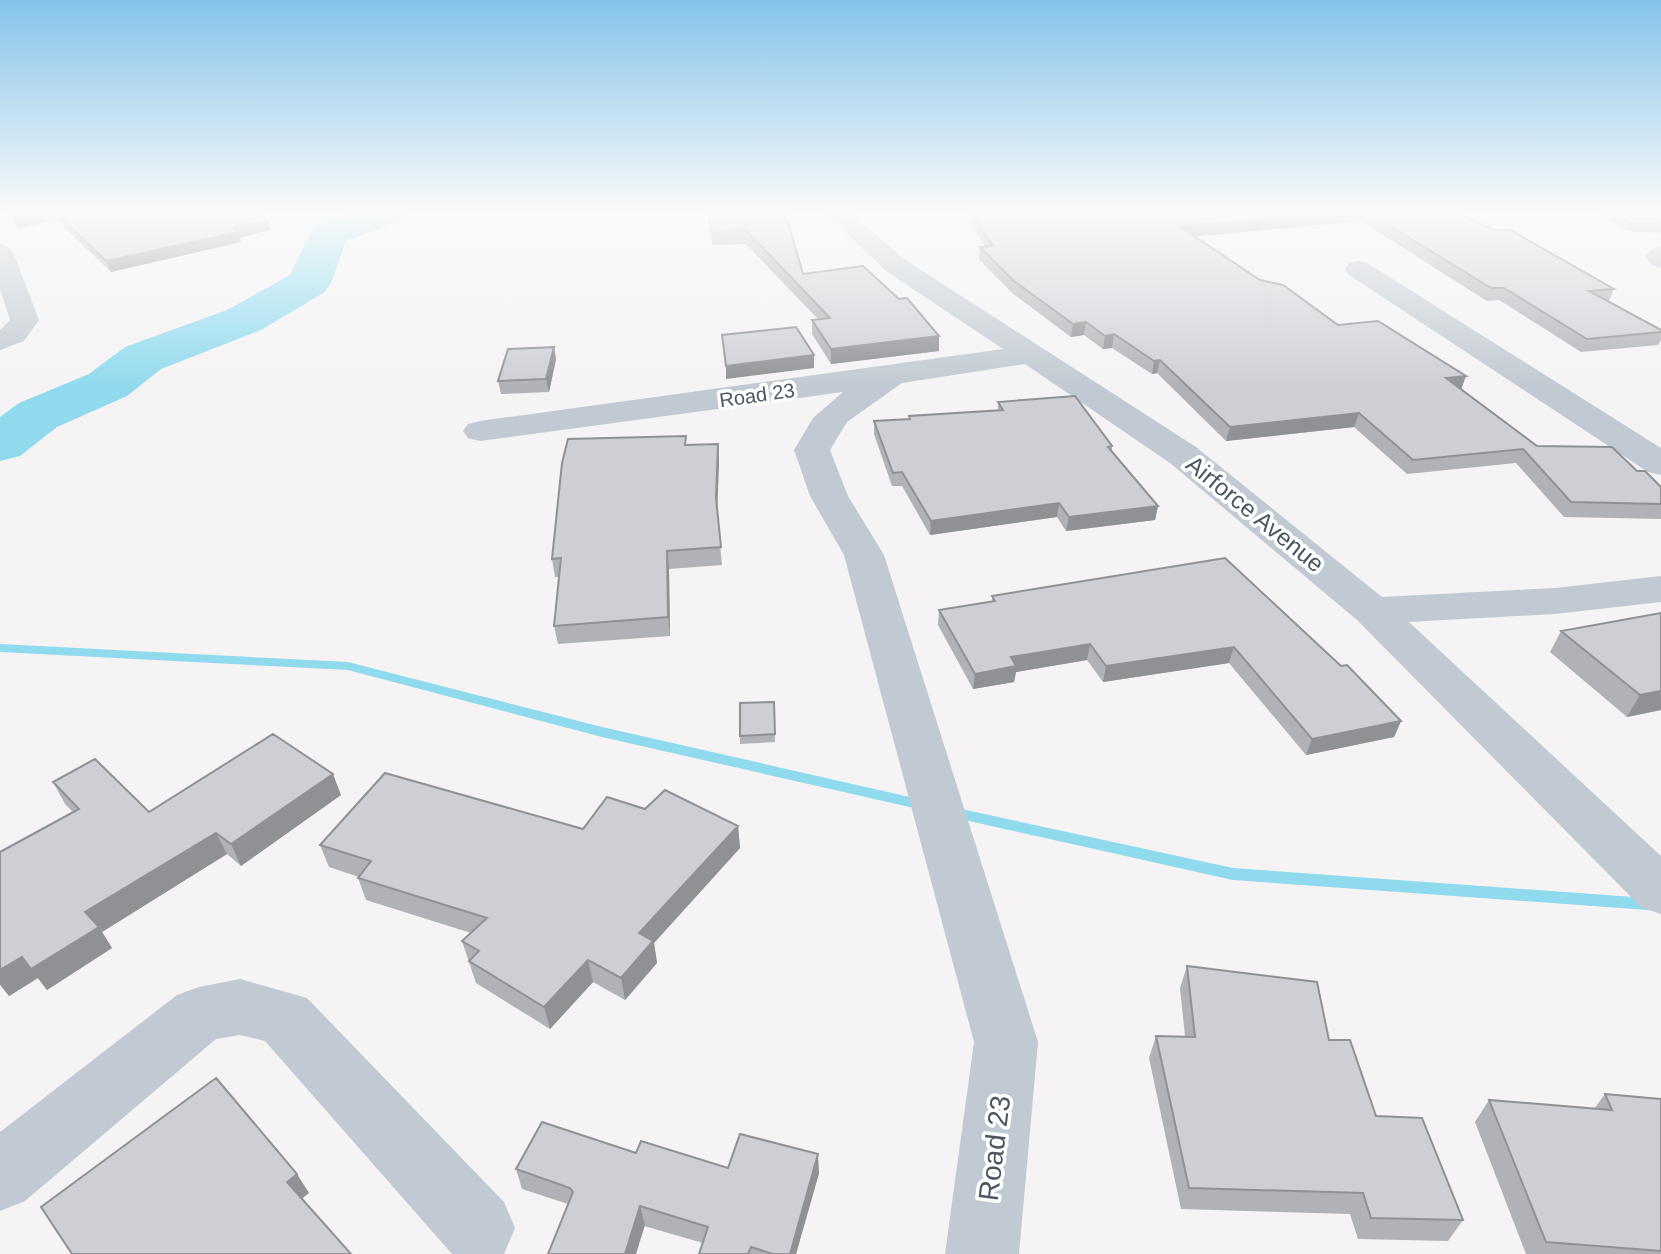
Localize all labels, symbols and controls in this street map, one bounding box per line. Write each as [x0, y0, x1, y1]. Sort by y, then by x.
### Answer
street label: Road 23 [718, 379, 796, 411]
street label: Airforce Avenue [1181, 450, 1329, 577]
street label: Road 23 [973, 1094, 1016, 1202]

